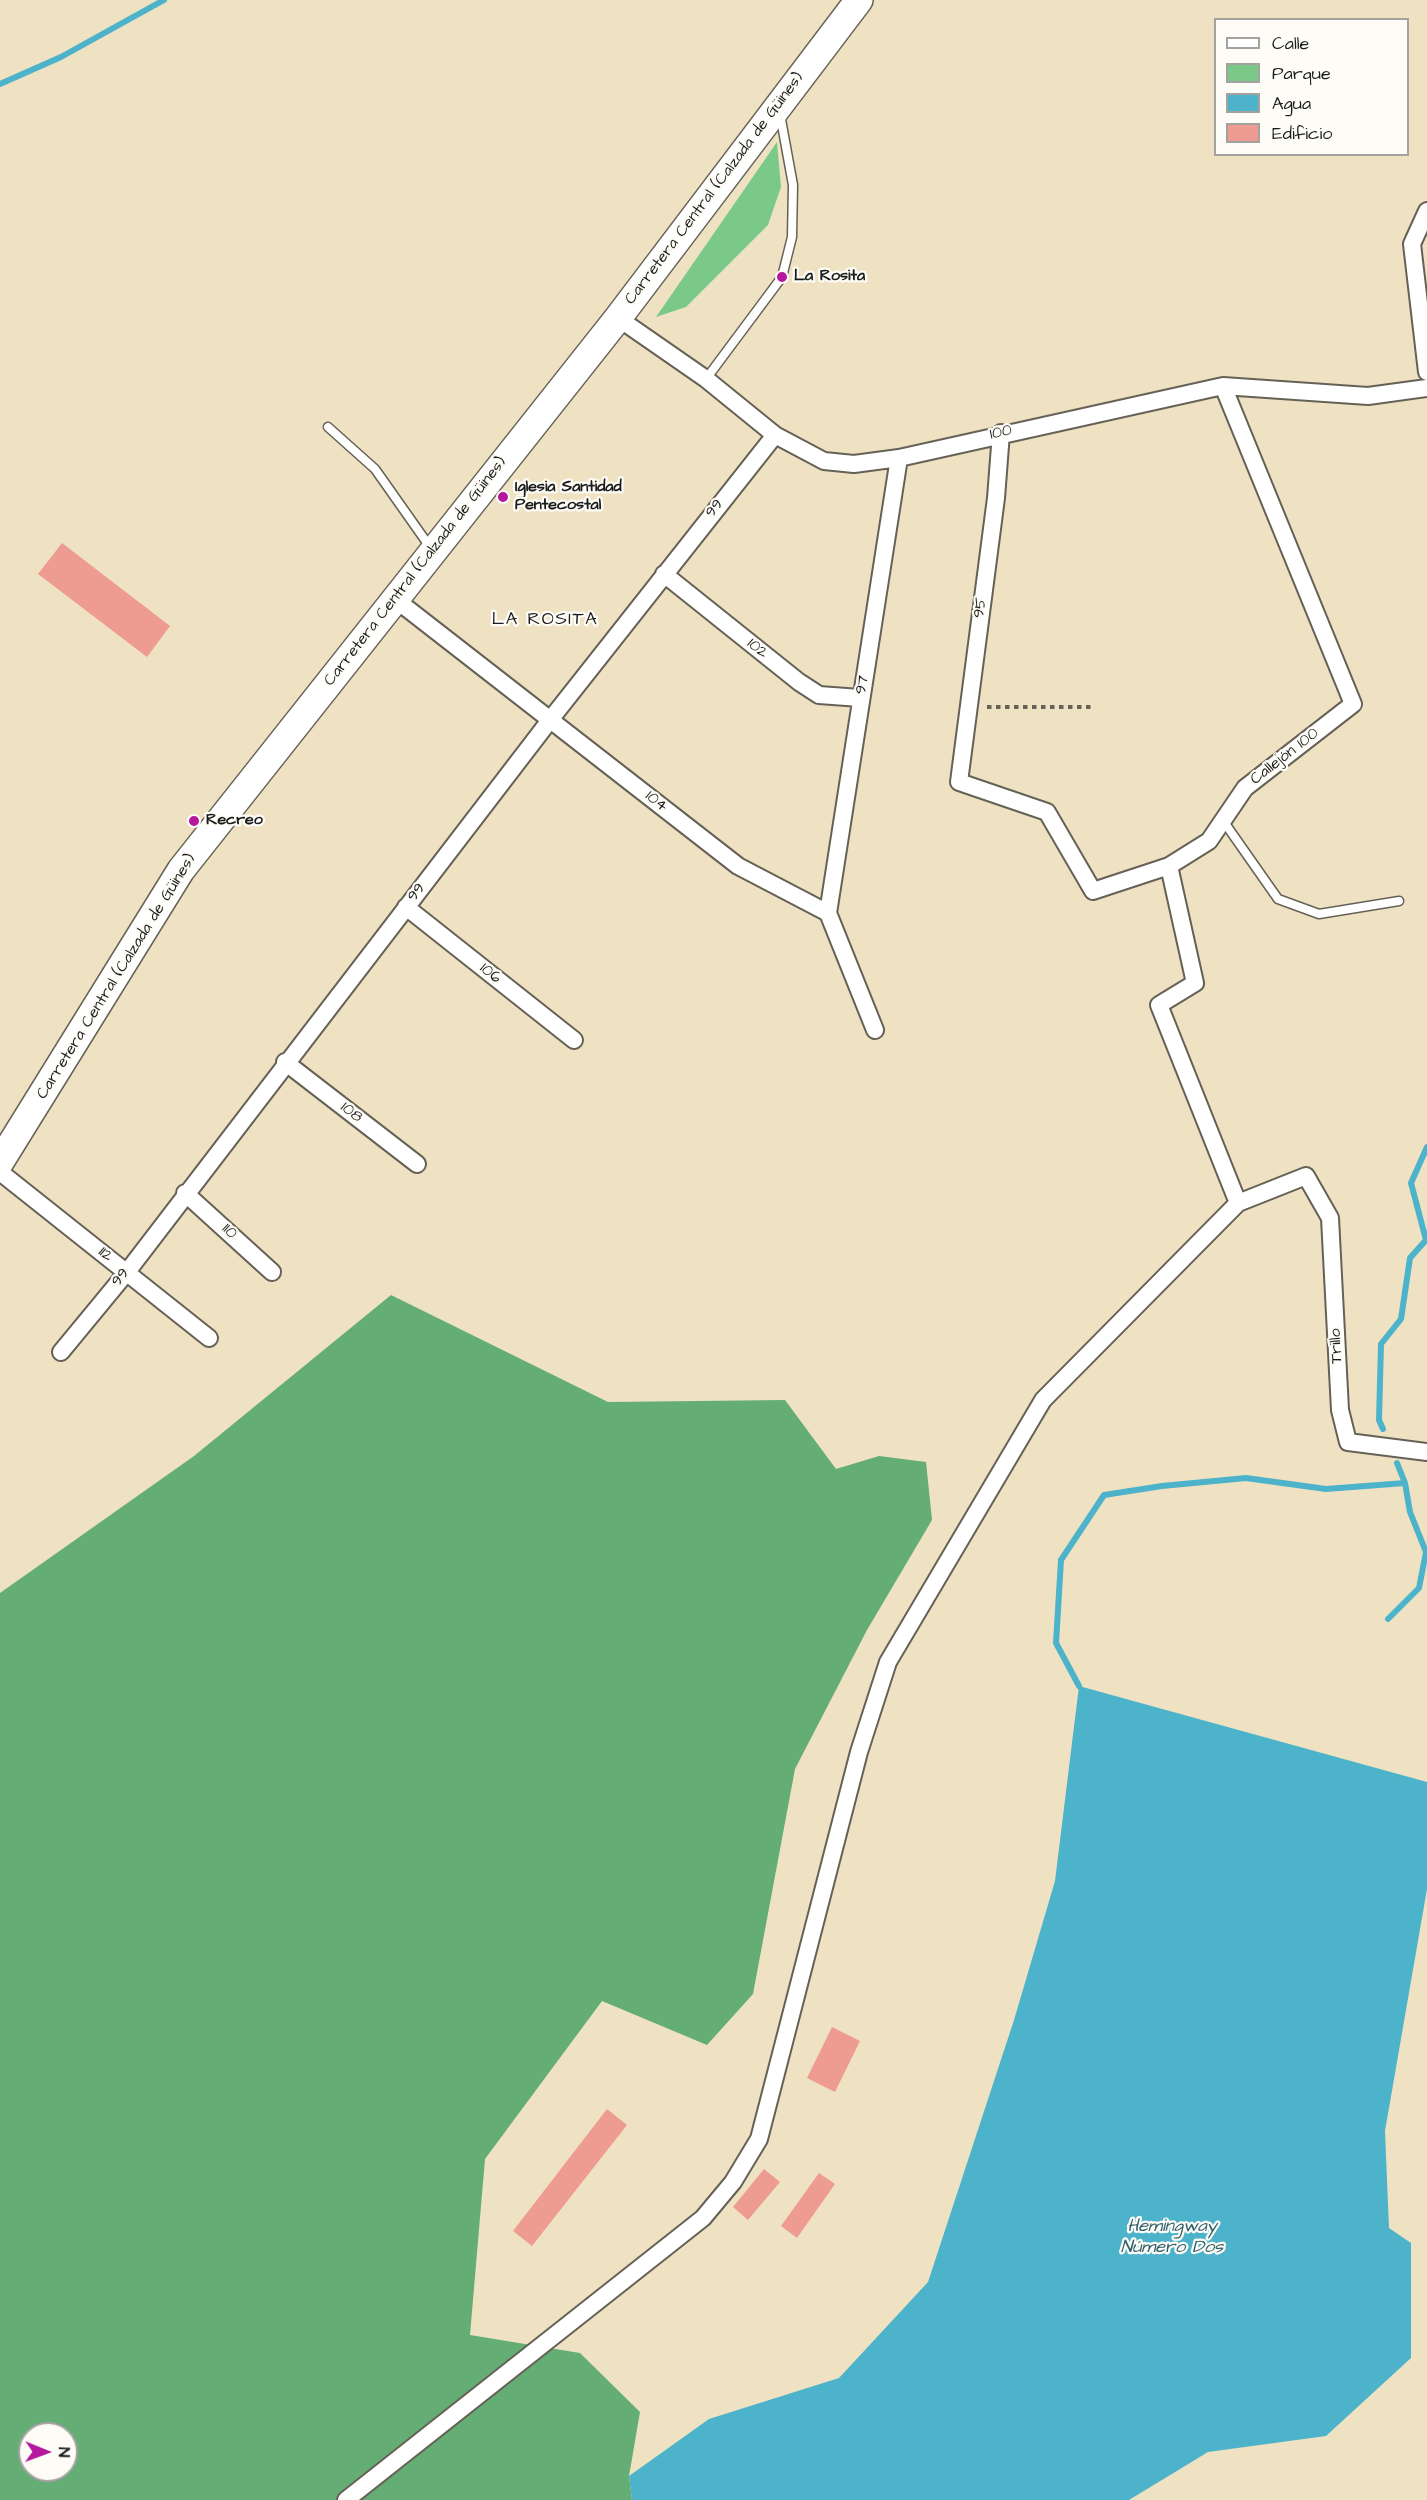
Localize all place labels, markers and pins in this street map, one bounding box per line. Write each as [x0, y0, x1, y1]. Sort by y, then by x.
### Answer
place label: La Rosita [794, 267, 865, 287]
marker: La Rosita [775, 270, 789, 284]
place label: Iglesia Santidad Pentecostal [515, 478, 622, 516]
marker: Iglesia Santidad Pentecostal [496, 490, 510, 504]
place label: Recreo [206, 811, 263, 831]
marker: Recreo [187, 814, 201, 828]

